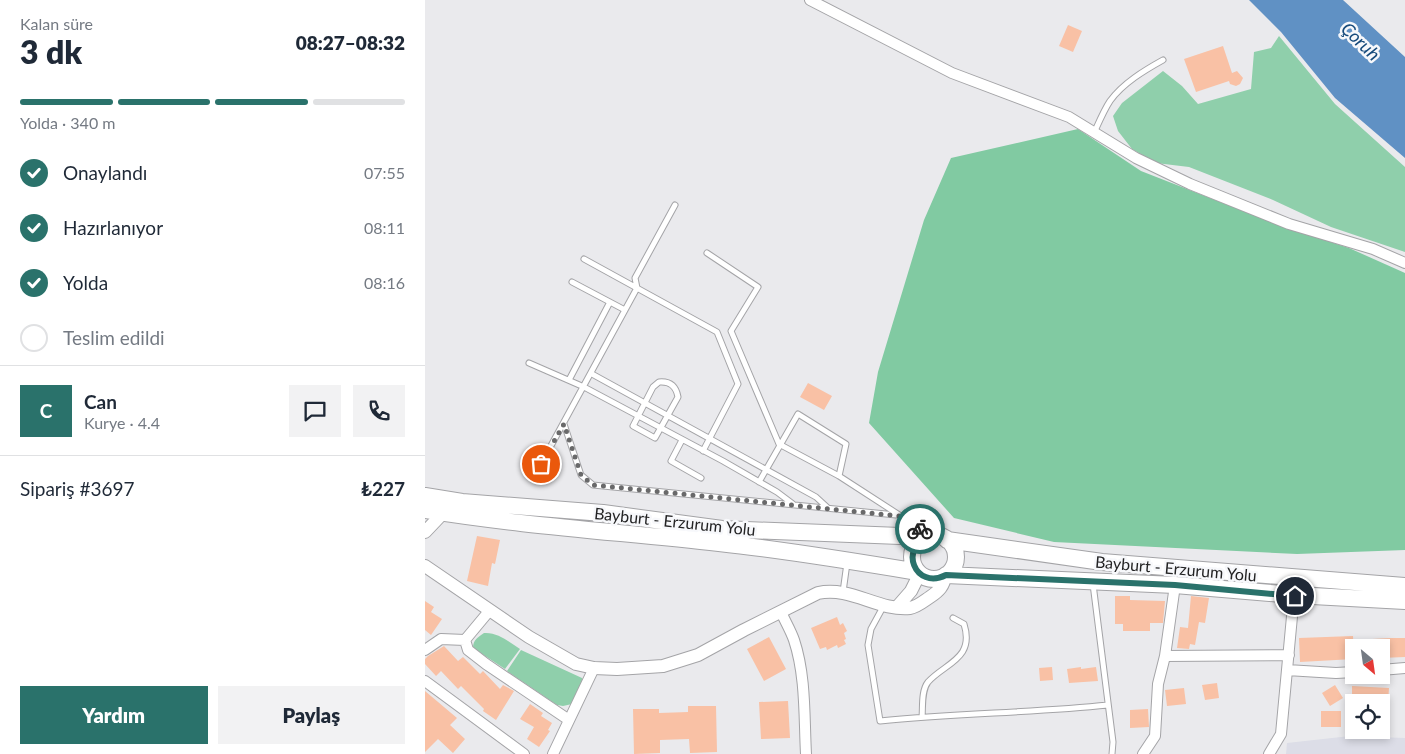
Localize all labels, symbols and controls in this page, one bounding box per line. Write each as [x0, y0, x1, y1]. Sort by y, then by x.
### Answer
text: Kalan süre [20, 14, 93, 33]
water label: Çoruh [1337, 17, 1385, 65]
text: 08:27–08:32 [296, 31, 405, 54]
text: 3 dk [20, 32, 82, 71]
text: Yolda · 340 m [20, 113, 115, 132]
icon: check [20, 159, 48, 187]
text: Onaylandı [63, 161, 147, 184]
text: 07:55 [364, 163, 405, 182]
icon: check [20, 214, 48, 242]
text: Hazırlanıyor [63, 216, 163, 239]
text: 08:11 [364, 218, 405, 237]
icon: check [20, 269, 48, 297]
text: Yolda [63, 271, 108, 294]
text: 08:16 [364, 273, 405, 292]
text: Teslim edildi [63, 326, 165, 349]
button: chat [289, 385, 341, 437]
button: phone [353, 385, 405, 437]
text: Can [84, 390, 117, 413]
text: C [40, 399, 52, 422]
text: Kurye · 4.4 [84, 413, 160, 432]
pin [520, 443, 562, 485]
icon: bag [527, 450, 555, 478]
text: Sipariş #3697 [20, 477, 135, 500]
text: ₺227 [361, 477, 405, 500]
street label: Bayburt - Erzurum Yolu [593, 503, 757, 539]
courier [895, 504, 945, 554]
icon: bike [906, 515, 934, 543]
street label: Bayburt - Erzurum Yolu [1094, 551, 1258, 585]
pin [1274, 575, 1316, 617]
icon: home [1281, 582, 1309, 610]
north arrow [1345, 639, 1390, 684]
map controls [1345, 639, 1390, 739]
button: Yardım [20, 686, 208, 744]
button: Paylaş [218, 686, 405, 744]
button: locate [1345, 694, 1390, 739]

